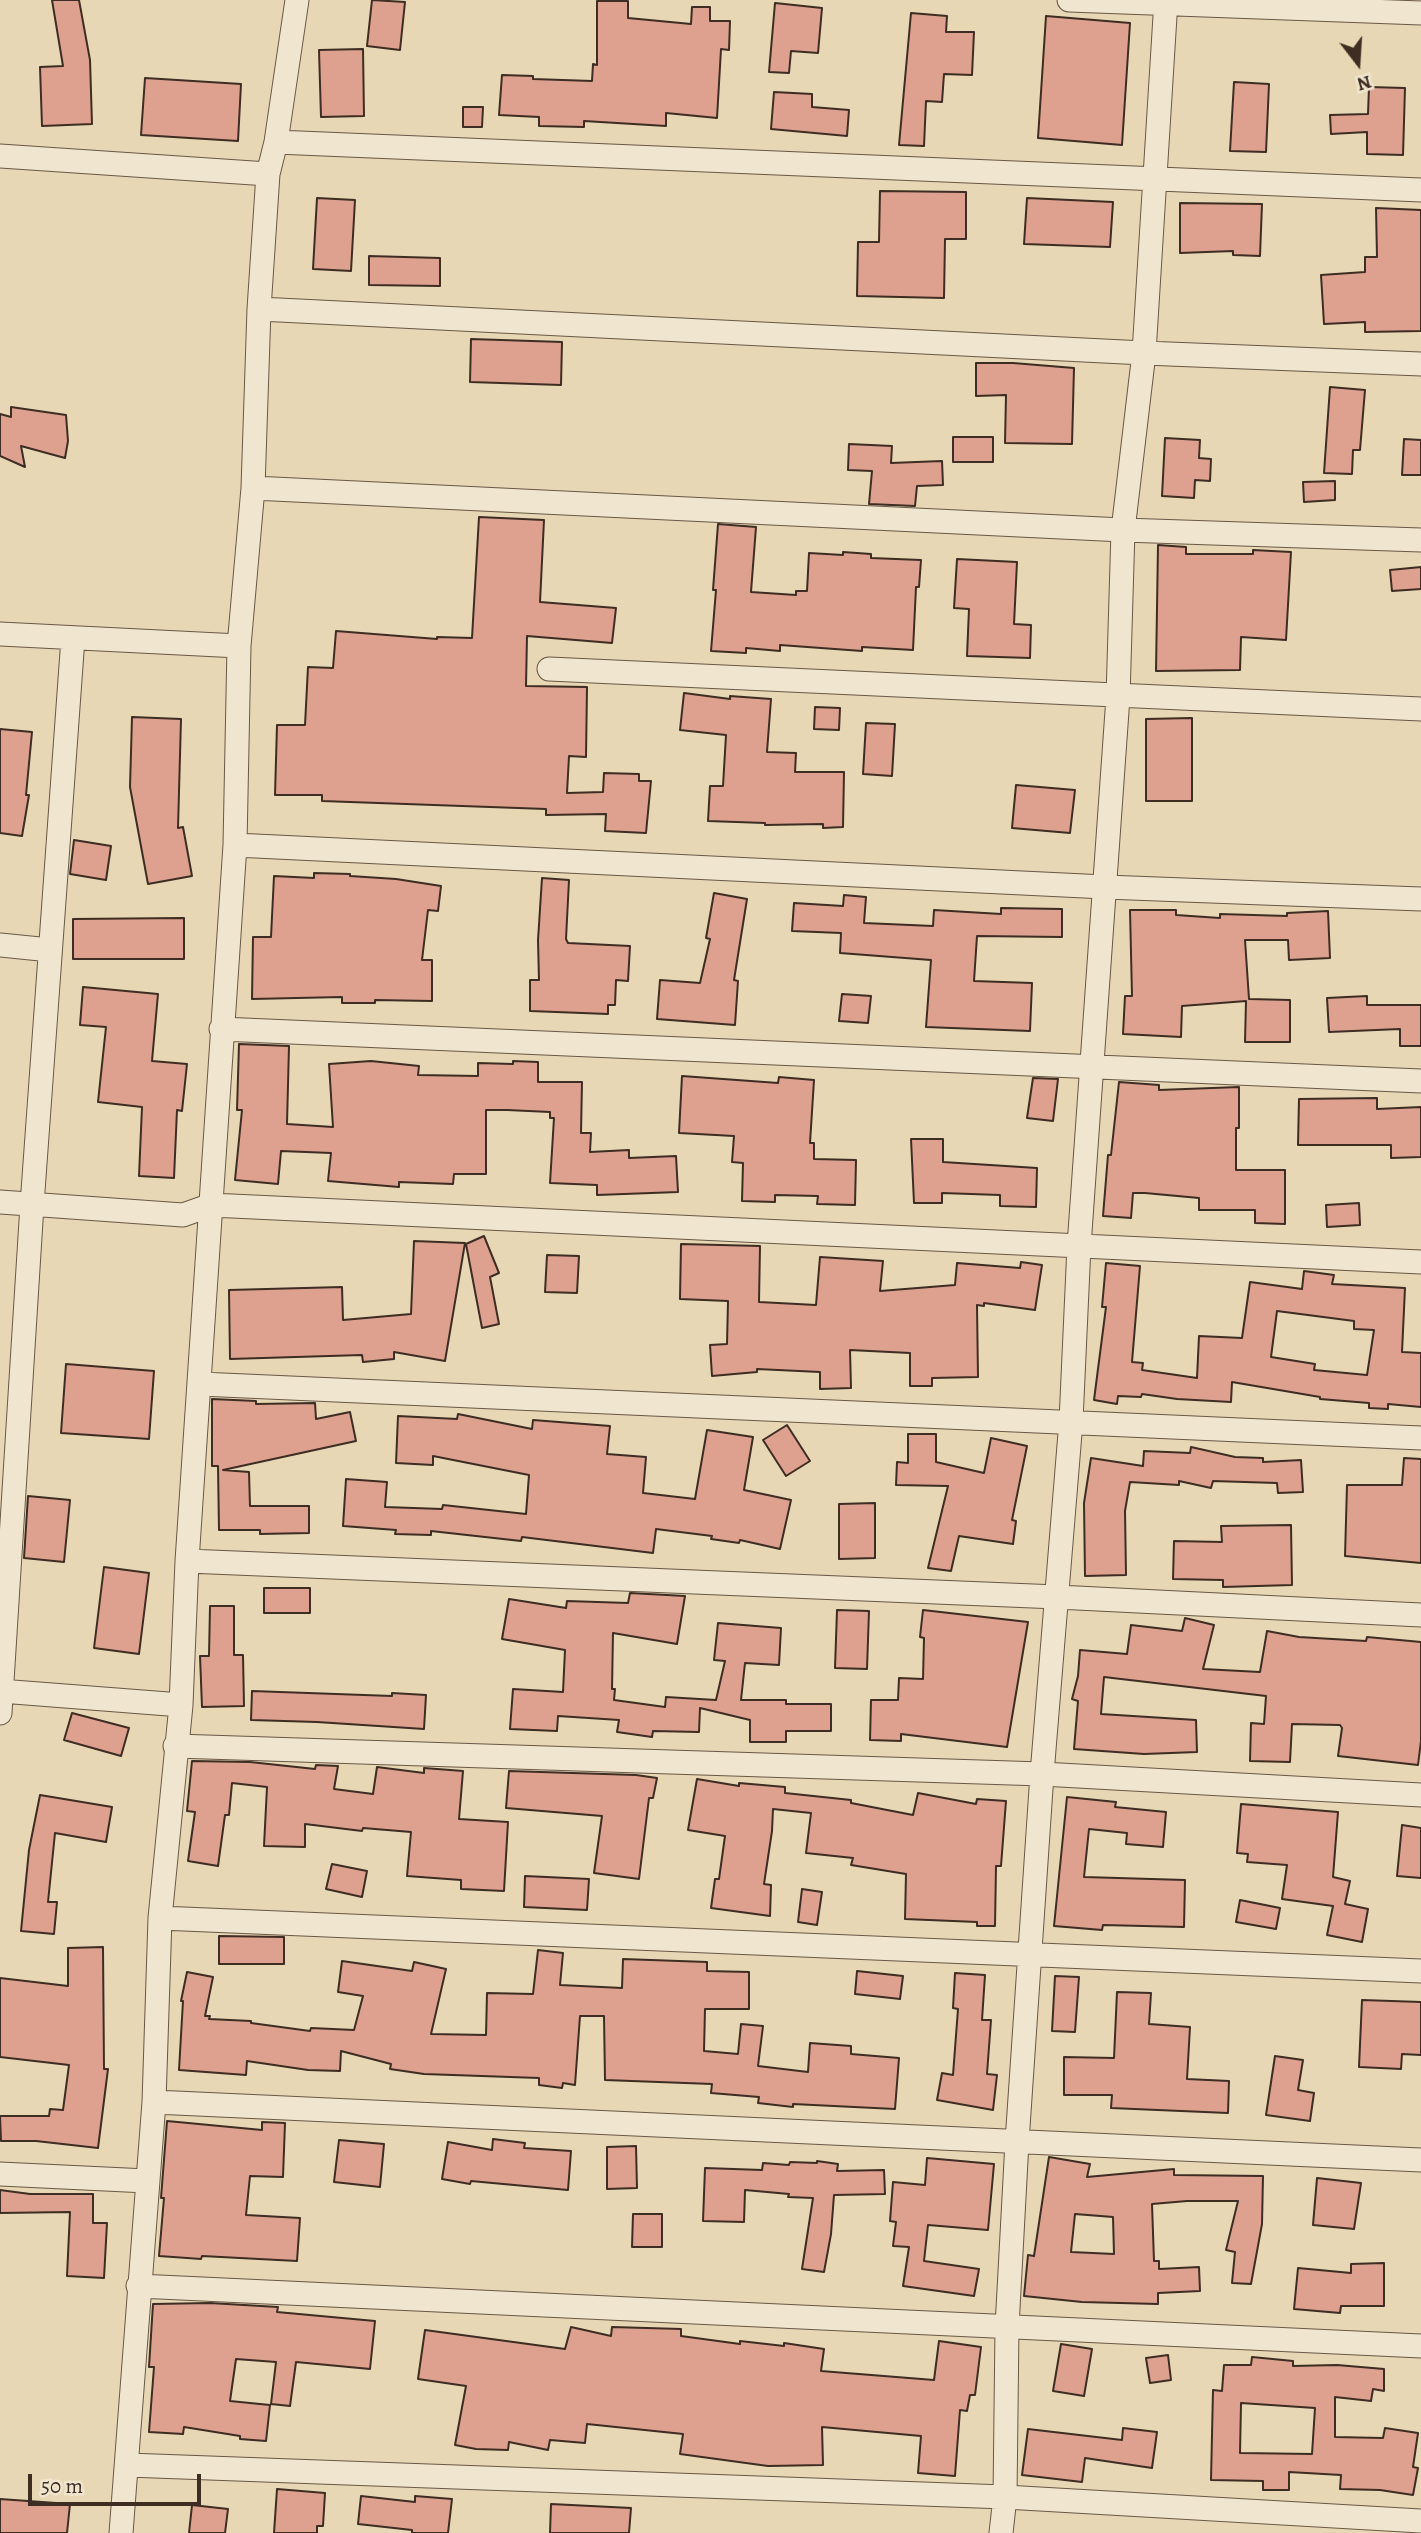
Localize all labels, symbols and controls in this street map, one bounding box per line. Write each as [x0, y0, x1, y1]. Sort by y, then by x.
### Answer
north arrow [1323, 28, 1393, 98]
text: N [1354, 69, 1375, 98]
scale bar [32, 2460, 205, 2504]
text: 50 m [41, 2472, 83, 2500]

